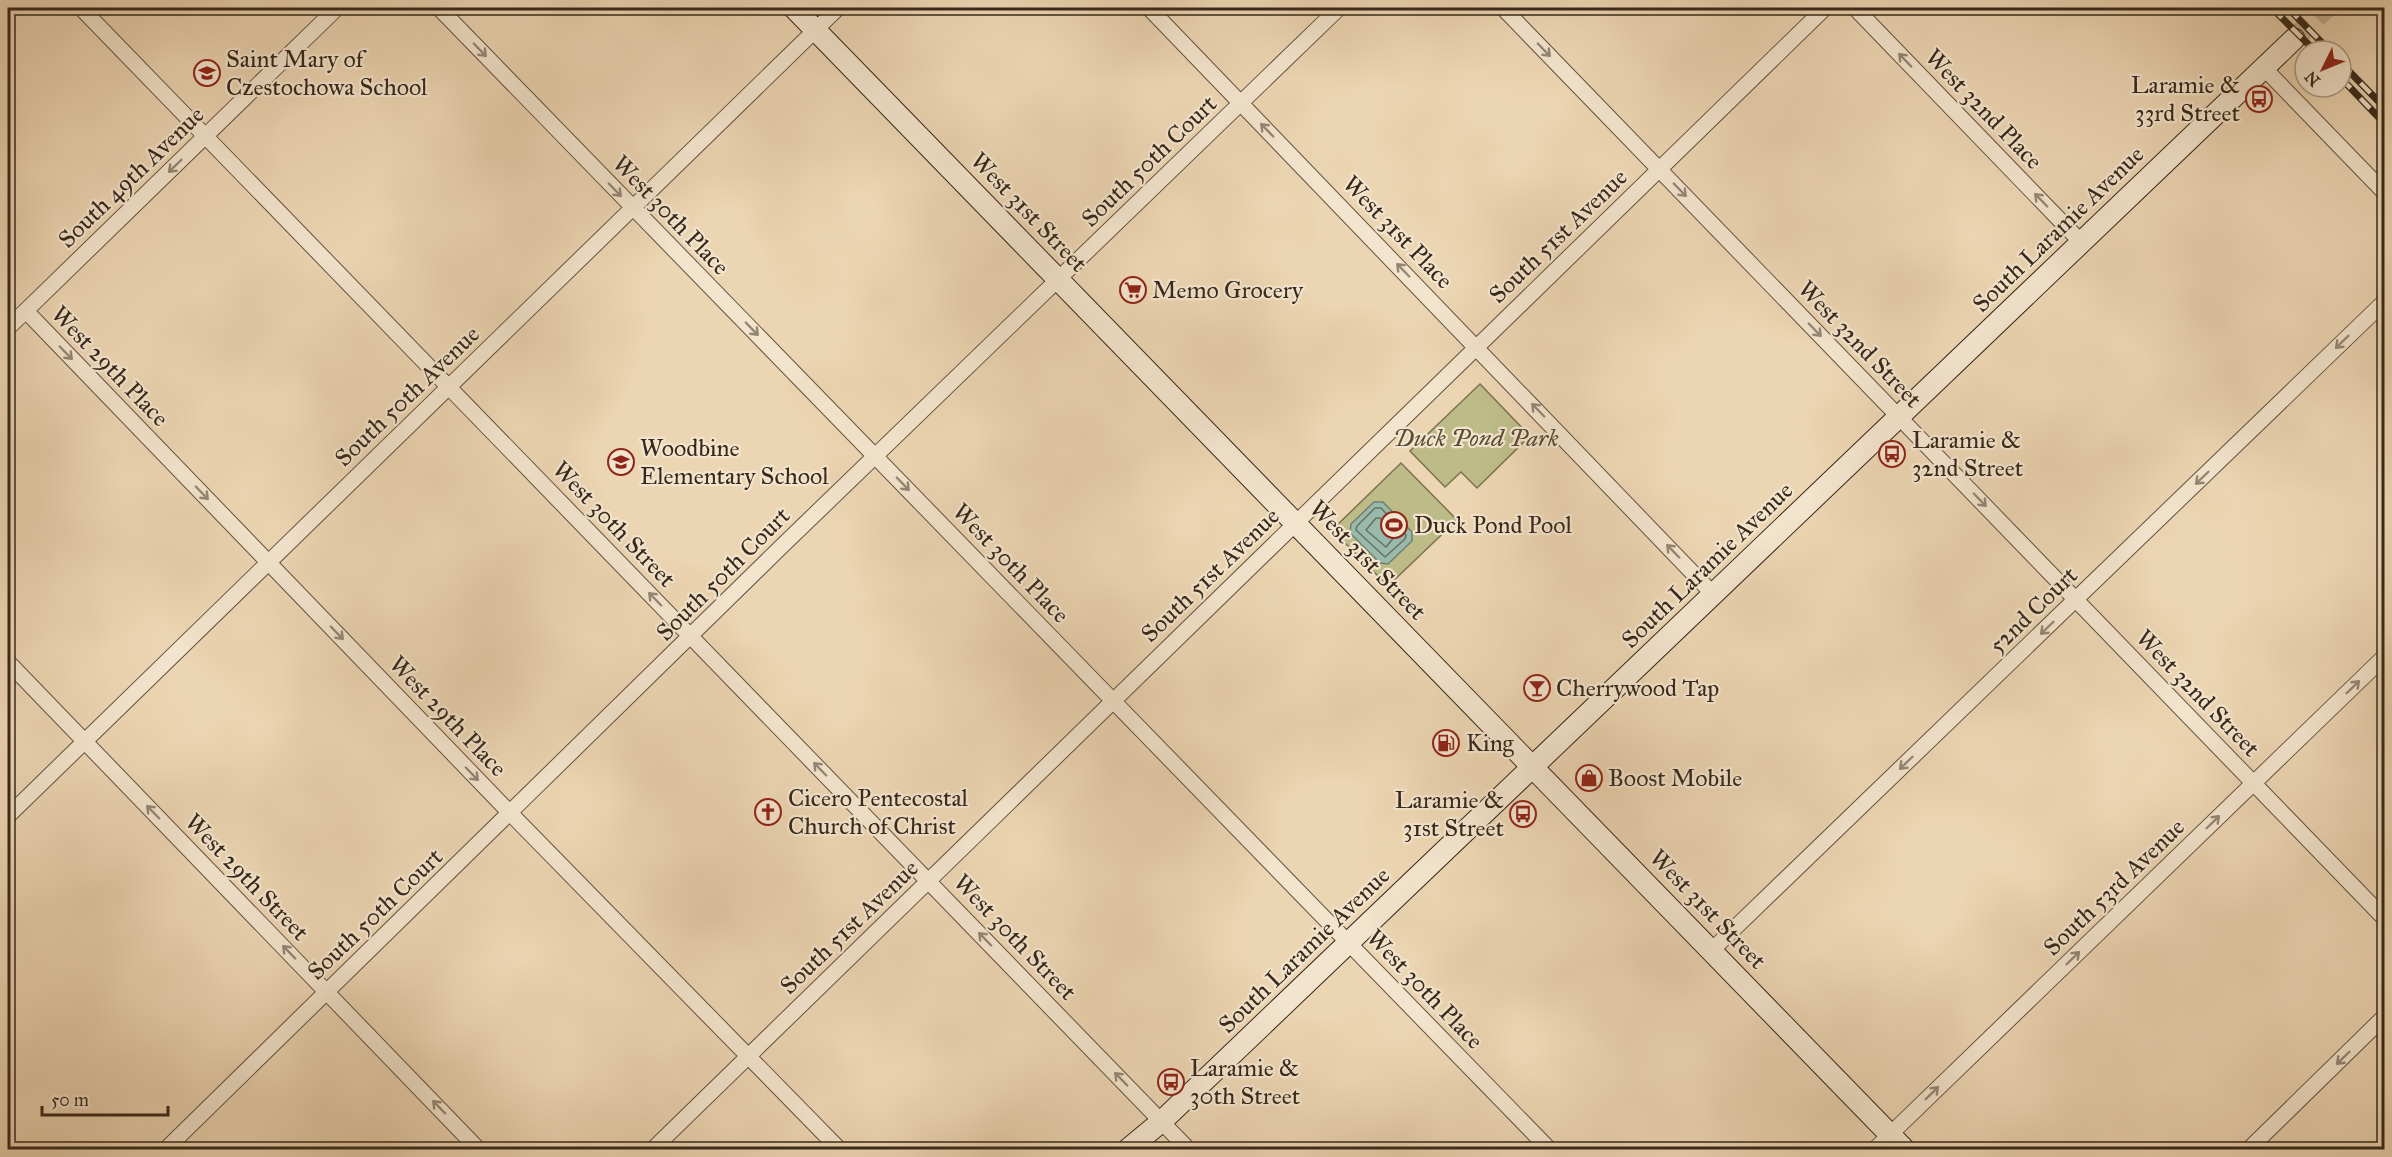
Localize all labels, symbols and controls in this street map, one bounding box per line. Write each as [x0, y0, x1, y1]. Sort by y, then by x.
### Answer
north arrow [2293, 39, 2353, 99]
one-way arrow [473, 42, 487, 57]
one-way arrow [1537, 42, 1551, 57]
street label: West 32nd Place [1919, 42, 2049, 176]
place label: Saint Mary of Czestochowa School [226, 44, 428, 102]
one-way arrow [1898, 52, 1913, 67]
school or university icon: Saint Mary of Czestochowa School [192, 58, 222, 88]
text: N [2301, 67, 2324, 90]
place label: Laramie & 33rd Street [2131, 70, 2240, 128]
bus stop icon: Laramie & 33rd Street [2244, 84, 2274, 114]
street label: South 50th Court [1075, 88, 1223, 233]
street label: South 49th Avenue [52, 100, 210, 254]
one-way arrow [1260, 123, 1274, 138]
street label: South Laramie Avenue [1966, 139, 2150, 319]
street label: West 31st Street [964, 146, 1094, 279]
street label: West 30th Place [606, 149, 736, 281]
one-way arrow [168, 158, 183, 173]
street label: South 51st Avenue [1482, 162, 1634, 310]
street label: West 31st Place [1336, 169, 1460, 295]
one-way arrow [608, 182, 623, 197]
one-way arrow [1672, 182, 1687, 197]
one-way arrow [2034, 193, 2048, 208]
one-way arrow [1396, 263, 1410, 278]
street label: West 32nd Street [1792, 274, 1929, 414]
supermarket icon: Memo Grocery [1118, 275, 1148, 305]
place label: Memo Grocery [1152, 275, 1304, 305]
street label: West 29th Place [45, 299, 175, 433]
street label: South 50th Avenue [328, 319, 486, 473]
one-way arrow [744, 322, 759, 337]
one-way arrow [1808, 322, 1822, 337]
one-way arrow [2335, 335, 2350, 350]
one-way arrow [59, 345, 74, 360]
one-way arrow [1531, 403, 1546, 418]
park label: Duck Pond Park [1393, 423, 1559, 453]
place label: Laramie & 32nd Street [1912, 425, 2024, 483]
place label: Woodbine Elementary School [640, 433, 829, 491]
bus stop icon: Laramie & 32nd Street [1877, 439, 1907, 469]
school or university icon: Woodbine Elementary School [606, 447, 636, 477]
street label: West 30th Street [546, 454, 682, 594]
one-way arrow [2195, 471, 2210, 485]
street label: South Laramie Avenue [1615, 475, 1799, 655]
one-way arrow [895, 476, 910, 491]
one-way arrow [195, 485, 209, 500]
one-way arrow [1973, 493, 1987, 508]
street label: West 31st Street [1303, 494, 1433, 627]
street label: West 30th Place [946, 497, 1076, 629]
street label: South 50th Court [650, 500, 797, 647]
street label: South 51st Avenue [1134, 501, 1286, 649]
sports icon: Duck Pond Pool [1379, 510, 1409, 540]
place label: Duck Pond Pool [1414, 510, 1572, 540]
one-way arrow [1666, 544, 1680, 559]
street label: 52nd Court [1982, 560, 2084, 660]
one-way arrow [648, 592, 662, 607]
one-way arrow [2039, 620, 2054, 635]
street label: West 32nd Street [2130, 623, 2267, 763]
one-way arrow [330, 626, 345, 641]
street label: West 29th Place [383, 649, 513, 783]
bar icon: Cherrywood Tap [1522, 673, 1552, 703]
place label: Cherrywood Tap [1556, 673, 1719, 703]
one-way arrow [2346, 680, 2361, 694]
fuel station icon: King [1431, 728, 1461, 758]
place label: King [1466, 728, 1515, 758]
one-way arrow [1899, 756, 1914, 770]
one-way arrow [813, 761, 827, 776]
shop icon: Boost Mobile [1574, 763, 1604, 793]
place label: Boost Mobile [1608, 763, 1742, 793]
one-way arrow [465, 766, 480, 781]
place label: Cicero Pentecostal Church of Christ [788, 783, 969, 841]
place label: Laramie & 31st Street [1395, 785, 1505, 843]
church icon: Cicero Pentecostal Church of Christ [753, 797, 783, 827]
bus stop icon: Laramie & 31st Street [1508, 799, 1538, 829]
one-way arrow [146, 805, 160, 820]
street label: West 29th Street [179, 807, 316, 947]
street label: South 53rd Avenue [2037, 812, 2191, 962]
one-way arrow [2205, 815, 2220, 830]
street label: South 50th Court [301, 841, 449, 986]
street label: West 31st Street [1643, 843, 1773, 976]
street label: South 51st Avenue [773, 853, 925, 1001]
street label: South Laramie Avenue [1212, 860, 1396, 1040]
street label: West 30th Street [947, 867, 1083, 1007]
street label: West 30th Place [1360, 923, 1490, 1055]
one-way arrow [978, 931, 993, 946]
one-way arrow [281, 945, 296, 960]
one-way arrow [2065, 950, 2080, 965]
one-way arrow [2335, 1050, 2350, 1065]
place label: Laramie & 30th Street [1190, 1053, 1301, 1111]
bus stop icon: Laramie & 30th Street [1156, 1067, 1186, 1097]
one-way arrow [1114, 1072, 1128, 1087]
scale bar [42, 1079, 168, 1117]
one-way arrow [1925, 1086, 1940, 1100]
text: 50 m [51, 1089, 89, 1111]
one-way arrow [431, 1100, 446, 1115]

